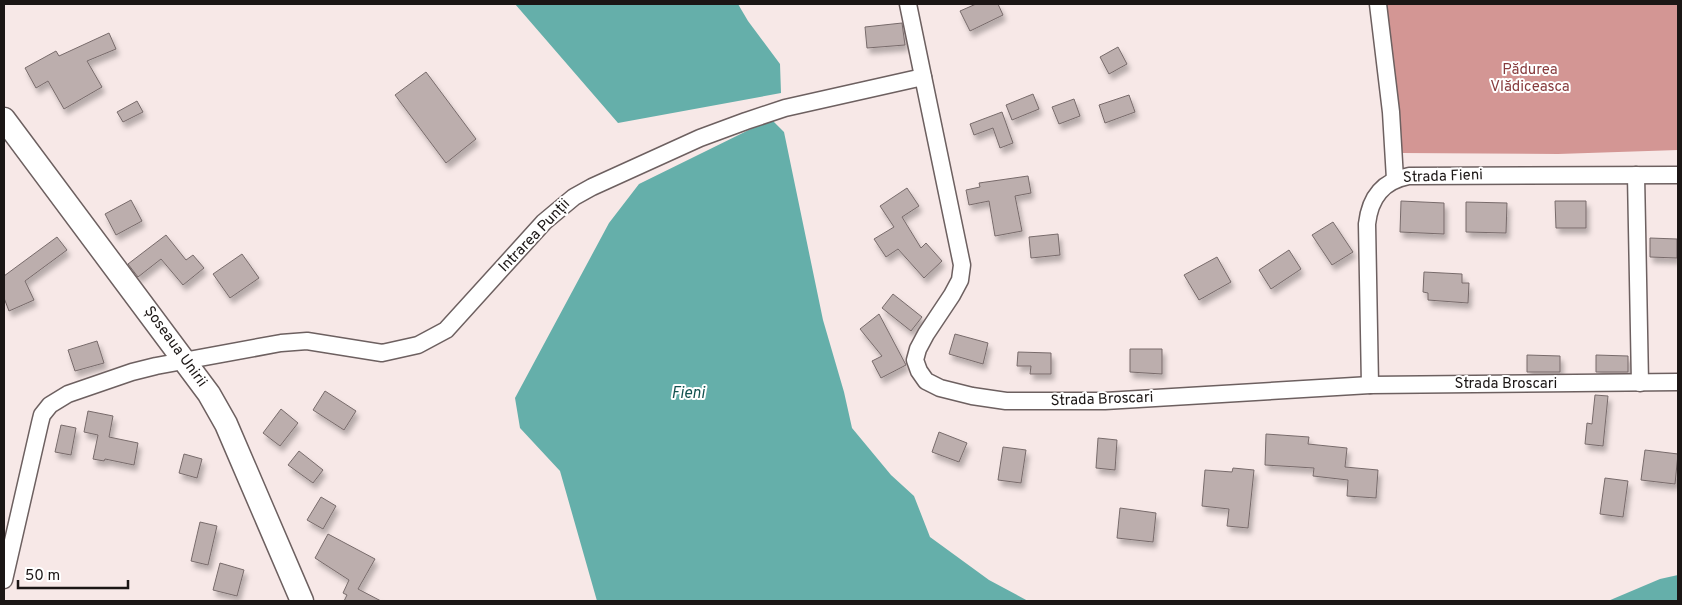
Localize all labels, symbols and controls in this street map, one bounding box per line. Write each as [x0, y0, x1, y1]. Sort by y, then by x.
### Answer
park label: Pădurea Vlădiceasca [1490, 61, 1570, 97]
street label: Strada Fieni [1403, 166, 1483, 188]
street label: Intrarea Punții [495, 195, 575, 277]
street label: Șoseaua Unirii [139, 303, 211, 391]
street label: Strada Broscari [1455, 375, 1557, 394]
water label: Fieni [671, 384, 706, 404]
street label: Strada Broscari [1050, 389, 1154, 411]
scale bar [18, 558, 128, 590]
text: 50 m [25, 567, 60, 586]

